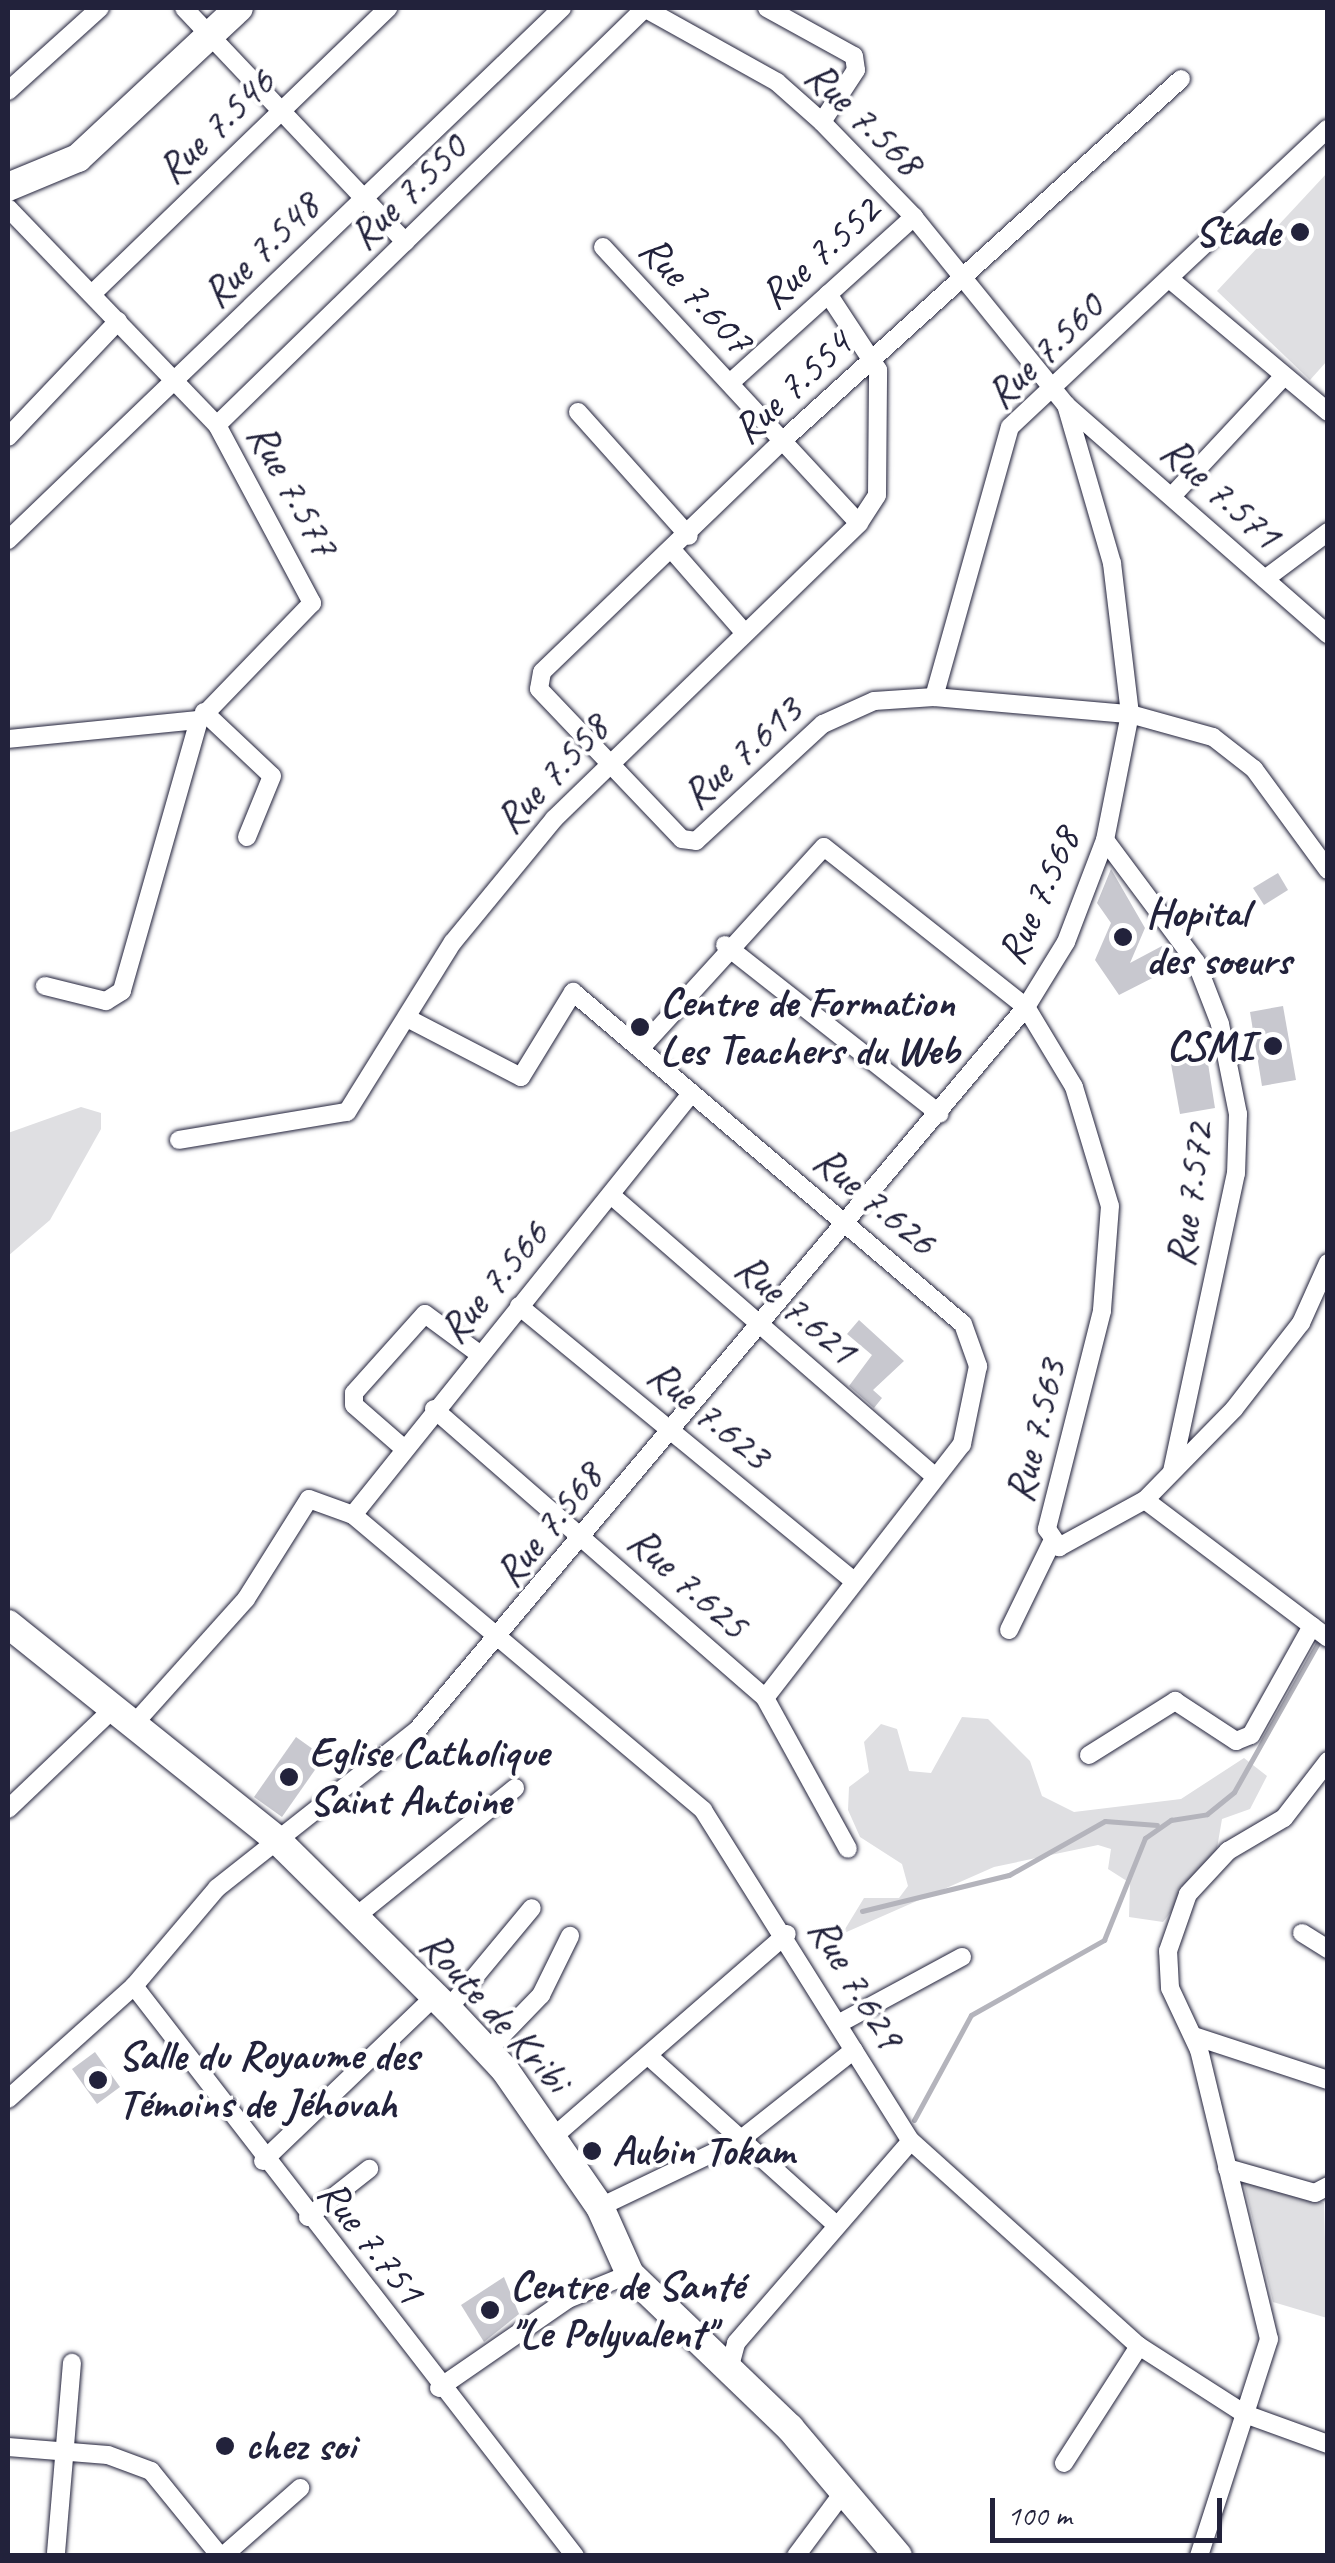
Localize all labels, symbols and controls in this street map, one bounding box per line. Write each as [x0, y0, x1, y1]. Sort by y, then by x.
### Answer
street label: Rue 7.568 [794, 51, 934, 187]
street label: Rue 7.546 [146, 58, 286, 194]
street label: Rue 7.550 [338, 124, 478, 260]
street label: Rue 7.548 [191, 182, 331, 318]
street label: Rue 7.552 [749, 186, 891, 320]
place label: Stade [1195, 207, 1280, 257]
marker: Stade [1289, 221, 1311, 243]
street label: Rue 7.607 [628, 225, 764, 365]
street label: Rue 7.560 [975, 283, 1115, 419]
street label: Rue 7.554 [722, 319, 862, 455]
street label: Rue 7.577 [236, 415, 350, 565]
street label: Rue 7.571 [1150, 426, 1292, 560]
street label: Rue 7.613 [671, 686, 813, 820]
street label: Rue 7.558 [484, 704, 620, 844]
street label: Rue 7.568 [987, 820, 1091, 972]
place label: Hopital des soeurs [1146, 888, 1291, 986]
marker: Hopital des soeurs [1110, 924, 1136, 950]
place label: Centre de Formation Les Teachers du Web [660, 978, 958, 1076]
marker: Centre de Formation Les Teachers du Web [629, 1016, 651, 1038]
place label: CSMI [1166, 1021, 1253, 1071]
marker: CSMI [1262, 1035, 1284, 1057]
street label: Rue 7.572 [1155, 1120, 1225, 1270]
street label: Rue 7.626 [803, 1135, 947, 1267]
street label: Rue 7.566 [428, 1210, 560, 1354]
street label: Rue 7.621 [725, 1243, 867, 1375]
street label: Rue 7.623 [637, 1349, 781, 1481]
street label: Rue 7.563 [994, 1355, 1078, 1507]
street label: Rue 7.568 [484, 1453, 614, 1597]
street label: Rue 7.625 [617, 1516, 759, 1650]
place label: Eglise Catholique Saint Antoine [309, 1728, 549, 1826]
marker: Eglise Catholique Saint Antoine [278, 1766, 300, 1788]
street label: Rue 7.629 [797, 1908, 915, 2058]
street label: Route de Kribi [409, 1921, 581, 2103]
place label: Salle du Royaume des Témoins de Jéhovah [118, 2031, 418, 2130]
marker: Salle du Royaume des Témoins de Jéhovah [87, 2069, 109, 2091]
place label: Aubin Tokam [612, 2126, 794, 2176]
marker: Aubin Tokam [581, 2140, 603, 2162]
street label: Rue 7.751 [307, 2170, 435, 2314]
place label: Centre de Santé "Le Polyvalent" [510, 2261, 744, 2360]
marker: Centre de Santé "Le Polyvalent" [479, 2299, 501, 2321]
place label: chez soi [245, 2421, 355, 2471]
marker: chez soi [214, 2435, 236, 2457]
scale bar [995, 2478, 1228, 2540]
text: 100 m [1007, 2496, 1072, 2534]

